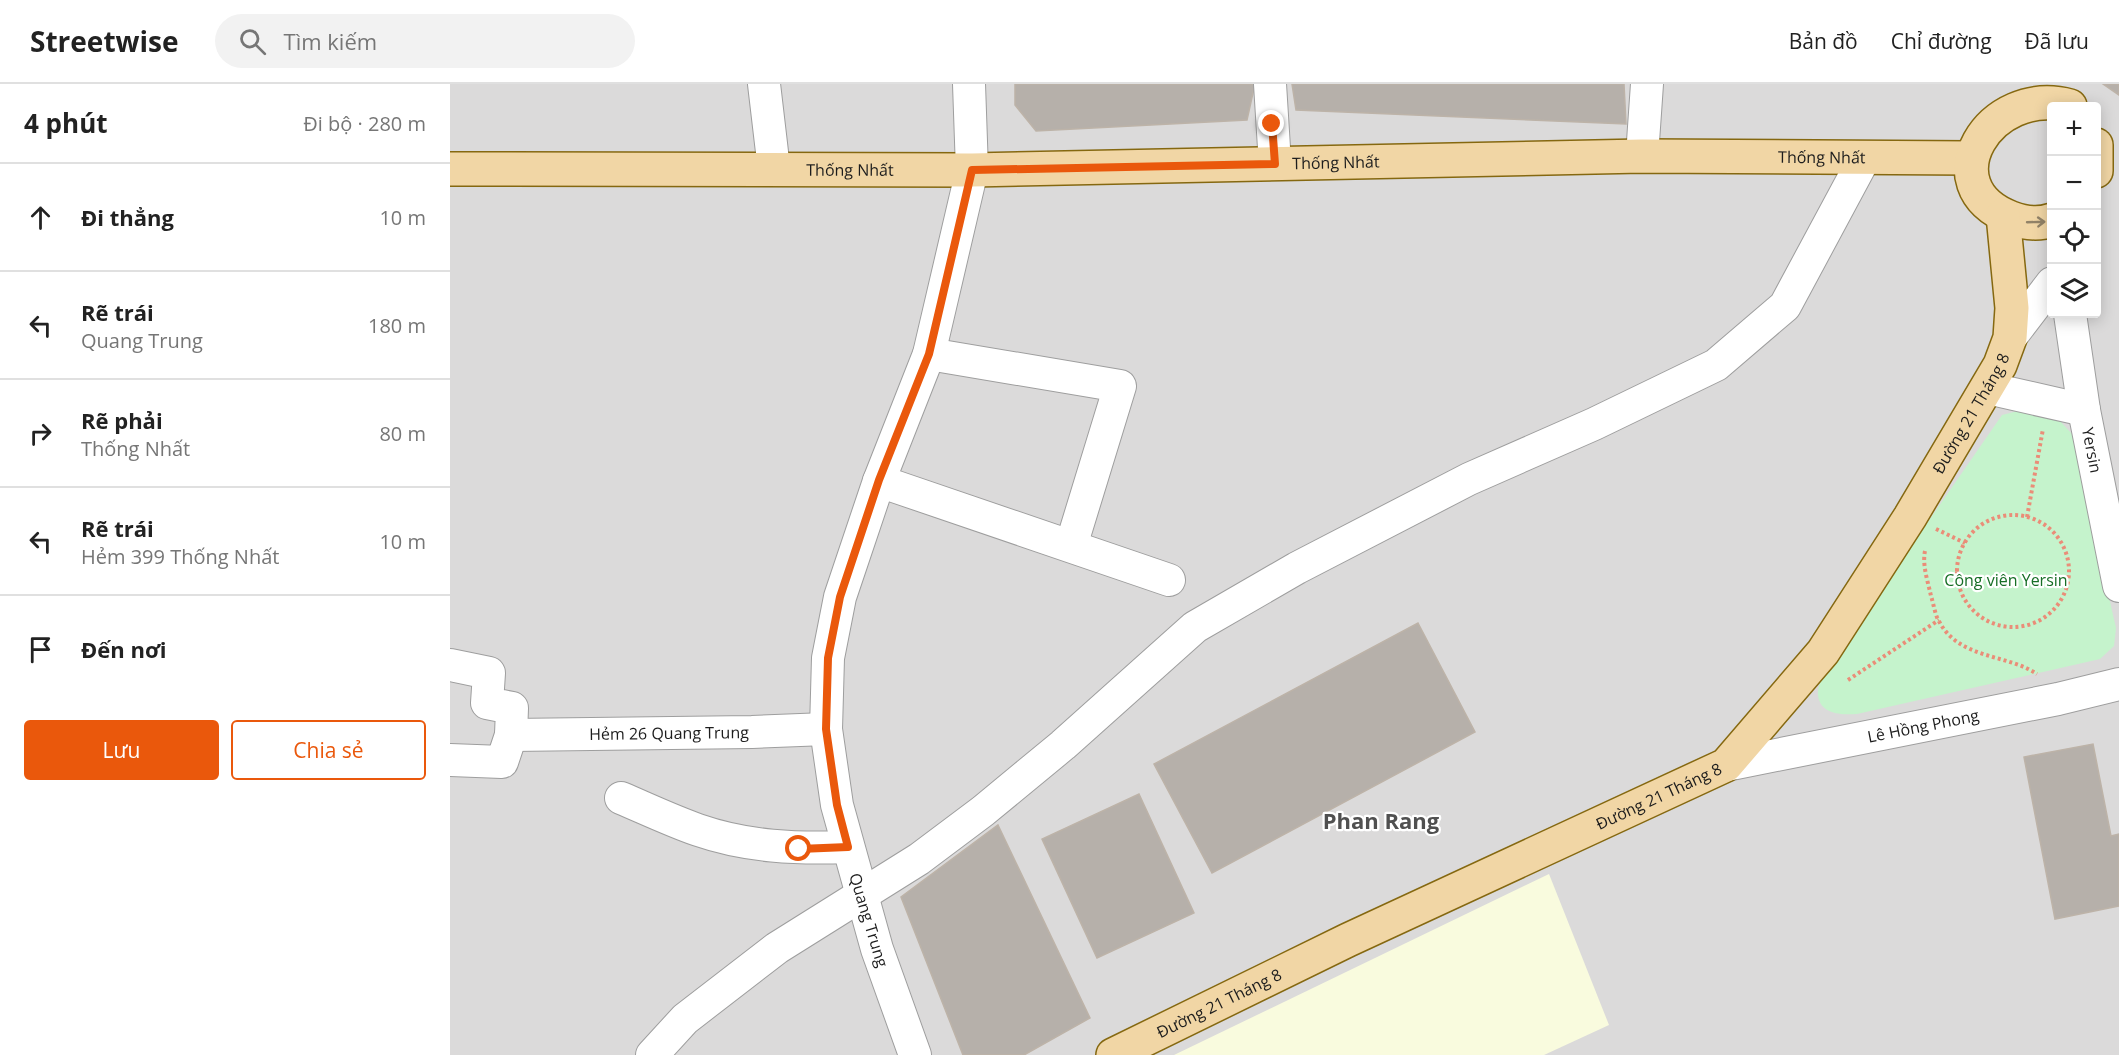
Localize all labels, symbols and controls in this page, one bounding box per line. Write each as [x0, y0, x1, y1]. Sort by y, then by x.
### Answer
search box [215, 14, 635, 68]
text: Streetwise [30, 22, 179, 60]
icon: search [236, 25, 269, 58]
text: Tìm kiếm [284, 26, 377, 56]
text: Bản đồ [1789, 27, 1858, 55]
text: Chỉ đường [1891, 27, 1992, 55]
text: Đã lưu [2025, 27, 2089, 55]
map controls [2047, 102, 2101, 318]
button: + [2047, 102, 2101, 156]
text: 4 phút [24, 105, 108, 141]
text: Đi bộ · 280 m [303, 110, 426, 137]
route end [1258, 110, 1284, 136]
street label: Thống Nhất [1778, 146, 1866, 168]
street label: Thống Nhất [1292, 150, 1380, 174]
button: − [2047, 156, 2101, 210]
street label: Thống Nhất [806, 159, 894, 181]
icon: ahead [24, 201, 57, 234]
text: Đi thẳng [81, 202, 174, 232]
text: 10 m [379, 204, 426, 231]
button: locate [2047, 210, 2101, 264]
one-way arrow [2026, 216, 2046, 228]
button: layers [2047, 264, 2101, 318]
text: Rẽ trái [81, 297, 154, 327]
icon: left [24, 309, 57, 342]
text: 180 m [368, 312, 426, 339]
text: Quang Trung [81, 327, 203, 354]
street label: Đường 21 Tháng 8 [1927, 350, 2014, 478]
text: Rẽ phải [81, 405, 163, 435]
icon: right [24, 417, 57, 450]
text: 80 m [379, 420, 426, 447]
street label: Yersin [2077, 426, 2107, 475]
text: Thống Nhất [81, 435, 190, 462]
text: Rẽ trái [81, 513, 154, 543]
icon: left [24, 525, 57, 558]
text: 10 m [379, 528, 426, 555]
text: Hẻm 399 Thống Nhất [81, 543, 279, 570]
park label: Công viên Yersin [1944, 569, 2068, 591]
icon: arrive [24, 633, 57, 666]
text: Đến nơi [81, 634, 167, 664]
street label: Lê Hồng Phong [1866, 704, 1981, 748]
button: Lưu [24, 720, 219, 780]
button: Chia sẻ [231, 720, 426, 780]
street label: Hẻm 26 Quang Trung [589, 721, 749, 745]
street label: Đường 21 Tháng 8 [1592, 758, 1725, 835]
district label: Phan Rang [1323, 805, 1440, 835]
route start [785, 835, 811, 861]
street label: Quang Trung [844, 870, 894, 970]
street label: Đường 21 Tháng 8 [1153, 963, 1285, 1043]

